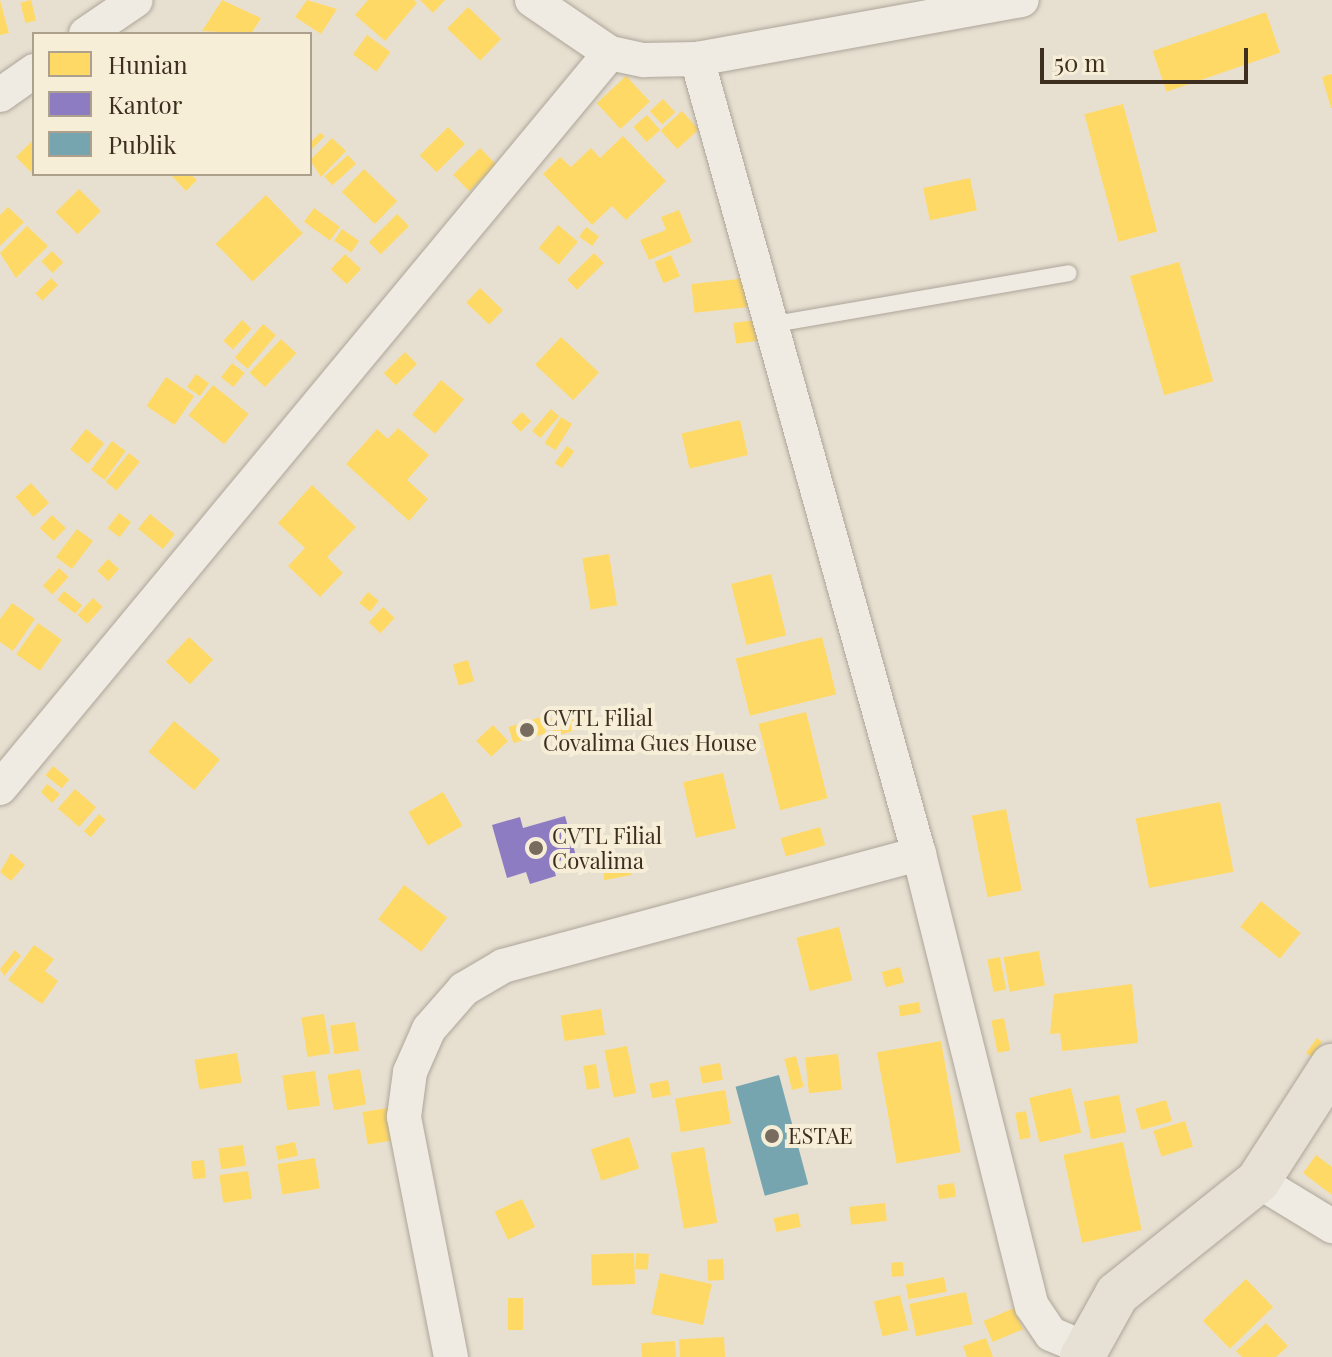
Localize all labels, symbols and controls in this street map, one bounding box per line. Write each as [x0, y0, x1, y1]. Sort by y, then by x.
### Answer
legend [32, 32, 312, 176]
scale bar [1044, 32, 1252, 82]
text: 50 m [1054, 46, 1106, 78]
text: Hunian [108, 48, 188, 80]
text: Kantor [108, 88, 182, 120]
text: Publik [108, 128, 176, 160]
place label: CVTL Filial Covalima Gues House [543, 704, 757, 756]
marker: CVTL Filial Covalima Gues House [518, 721, 536, 739]
place label: CVTL Filial Covalima [552, 822, 662, 874]
marker: CVTL Filial Covalima [527, 839, 545, 857]
place label: ESTAE [788, 1123, 853, 1149]
marker: ESTAE [763, 1127, 781, 1145]

